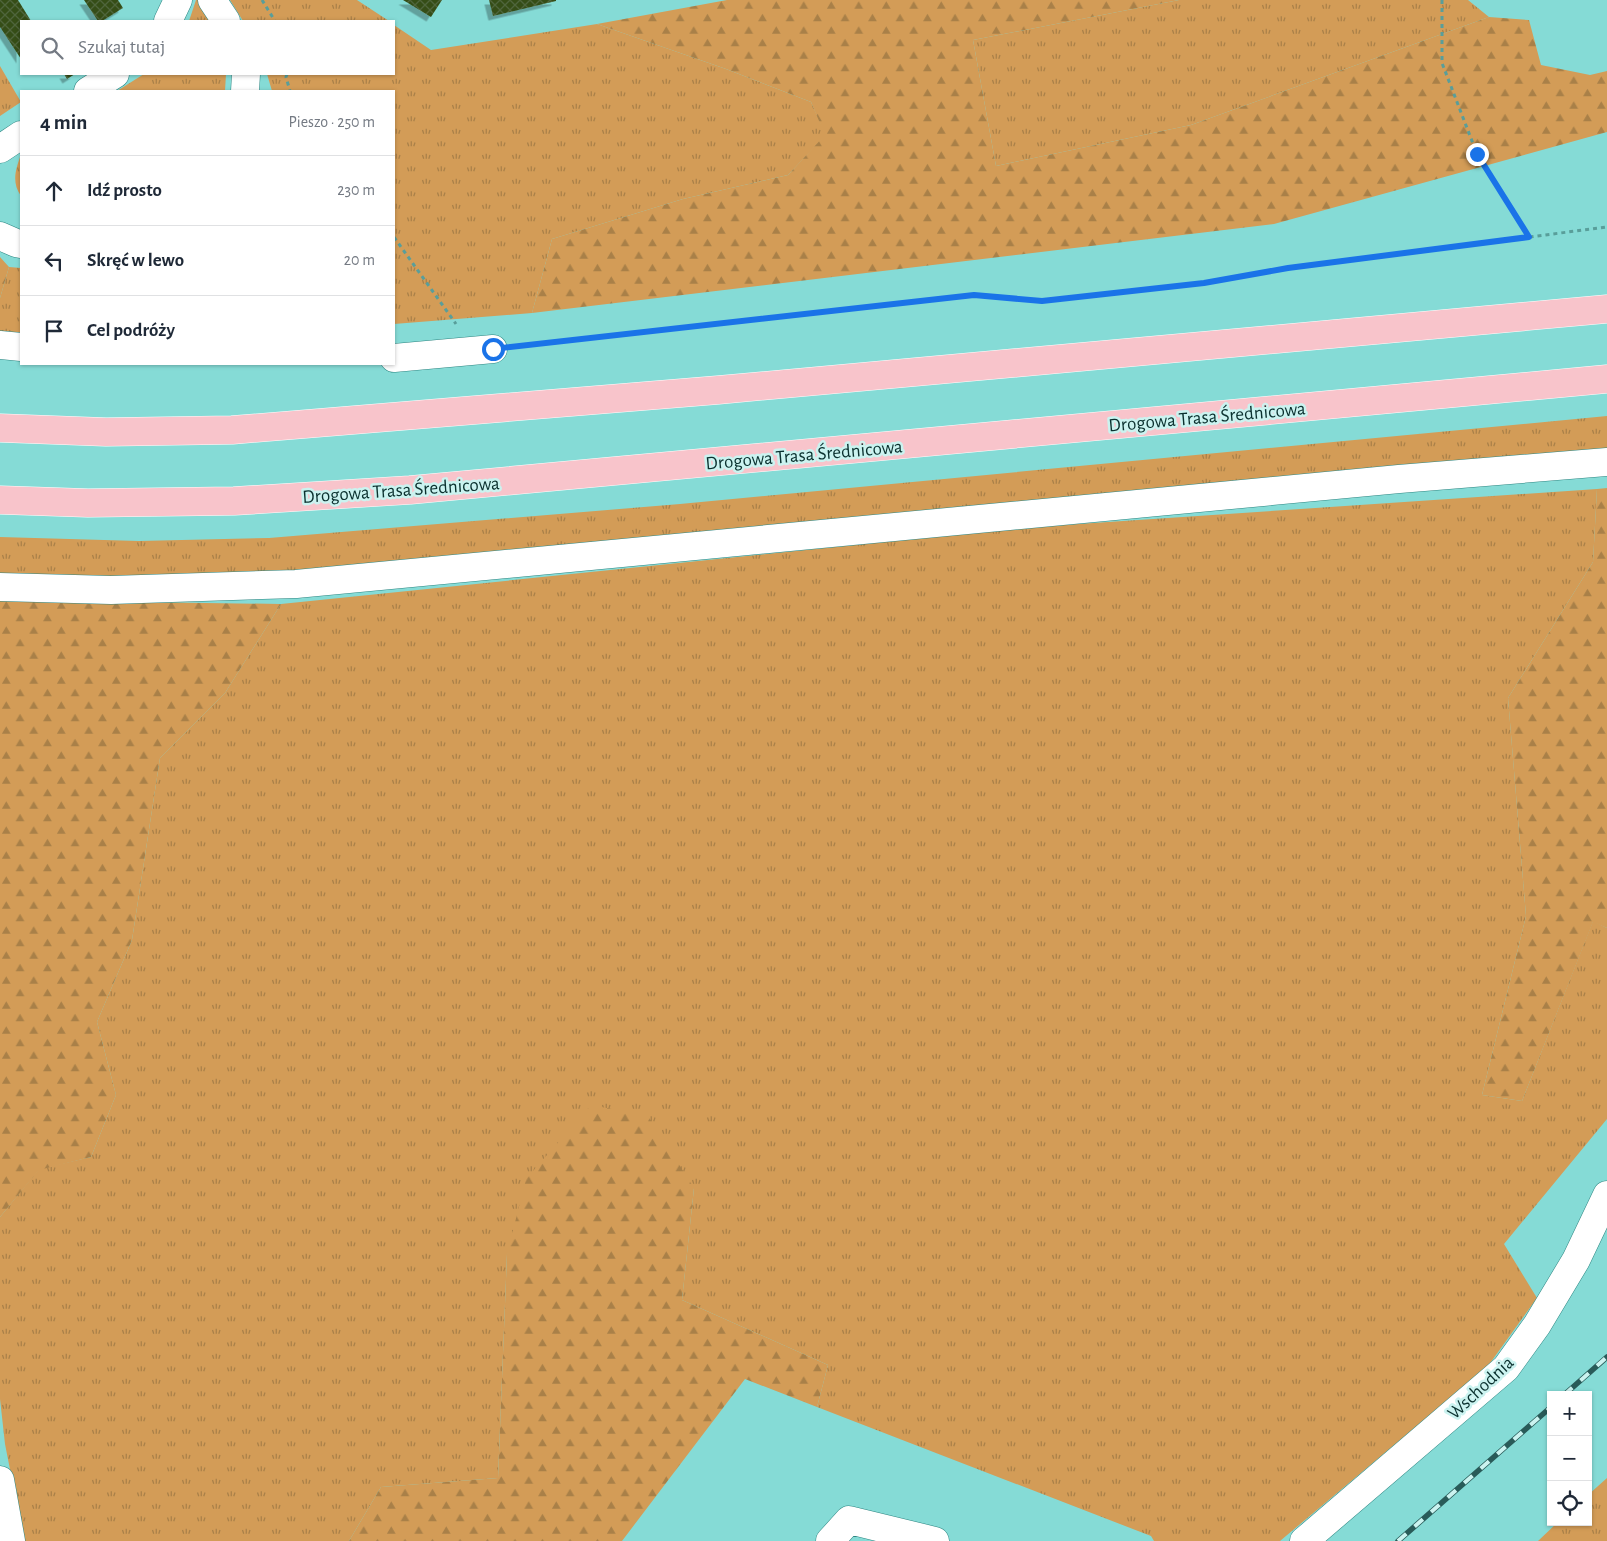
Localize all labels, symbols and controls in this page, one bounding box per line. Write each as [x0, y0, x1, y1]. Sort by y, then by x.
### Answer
search box [20, 20, 395, 75]
icon: search [38, 34, 66, 62]
text: Szukaj tutaj [78, 38, 165, 57]
text: 4 min [40, 112, 87, 133]
text: Pieszo · 250 m [288, 114, 375, 130]
route end [1466, 143, 1489, 166]
icon: ahead [40, 177, 68, 205]
text: Idź prosto [87, 181, 162, 200]
text: 230 m [337, 182, 375, 198]
icon: left [40, 247, 68, 275]
text: Skręć w lewo [87, 251, 184, 270]
text: 20 m [344, 252, 375, 268]
icon: arrive [40, 317, 68, 345]
text: Cel podróży [87, 321, 175, 340]
route start [482, 338, 505, 361]
street label: Drogowa Trasa Średnicowa [1108, 397, 1307, 436]
street label: Drogowa Trasa Średnicowa [705, 435, 904, 474]
street label: Drogowa Trasa Średnicowa [302, 472, 501, 507]
street label: Wschodnia [1444, 1353, 1518, 1423]
map controls [1547, 1391, 1592, 1526]
button: + [1547, 1391, 1592, 1436]
button: − [1547, 1436, 1592, 1481]
button: locate [1547, 1481, 1592, 1526]

